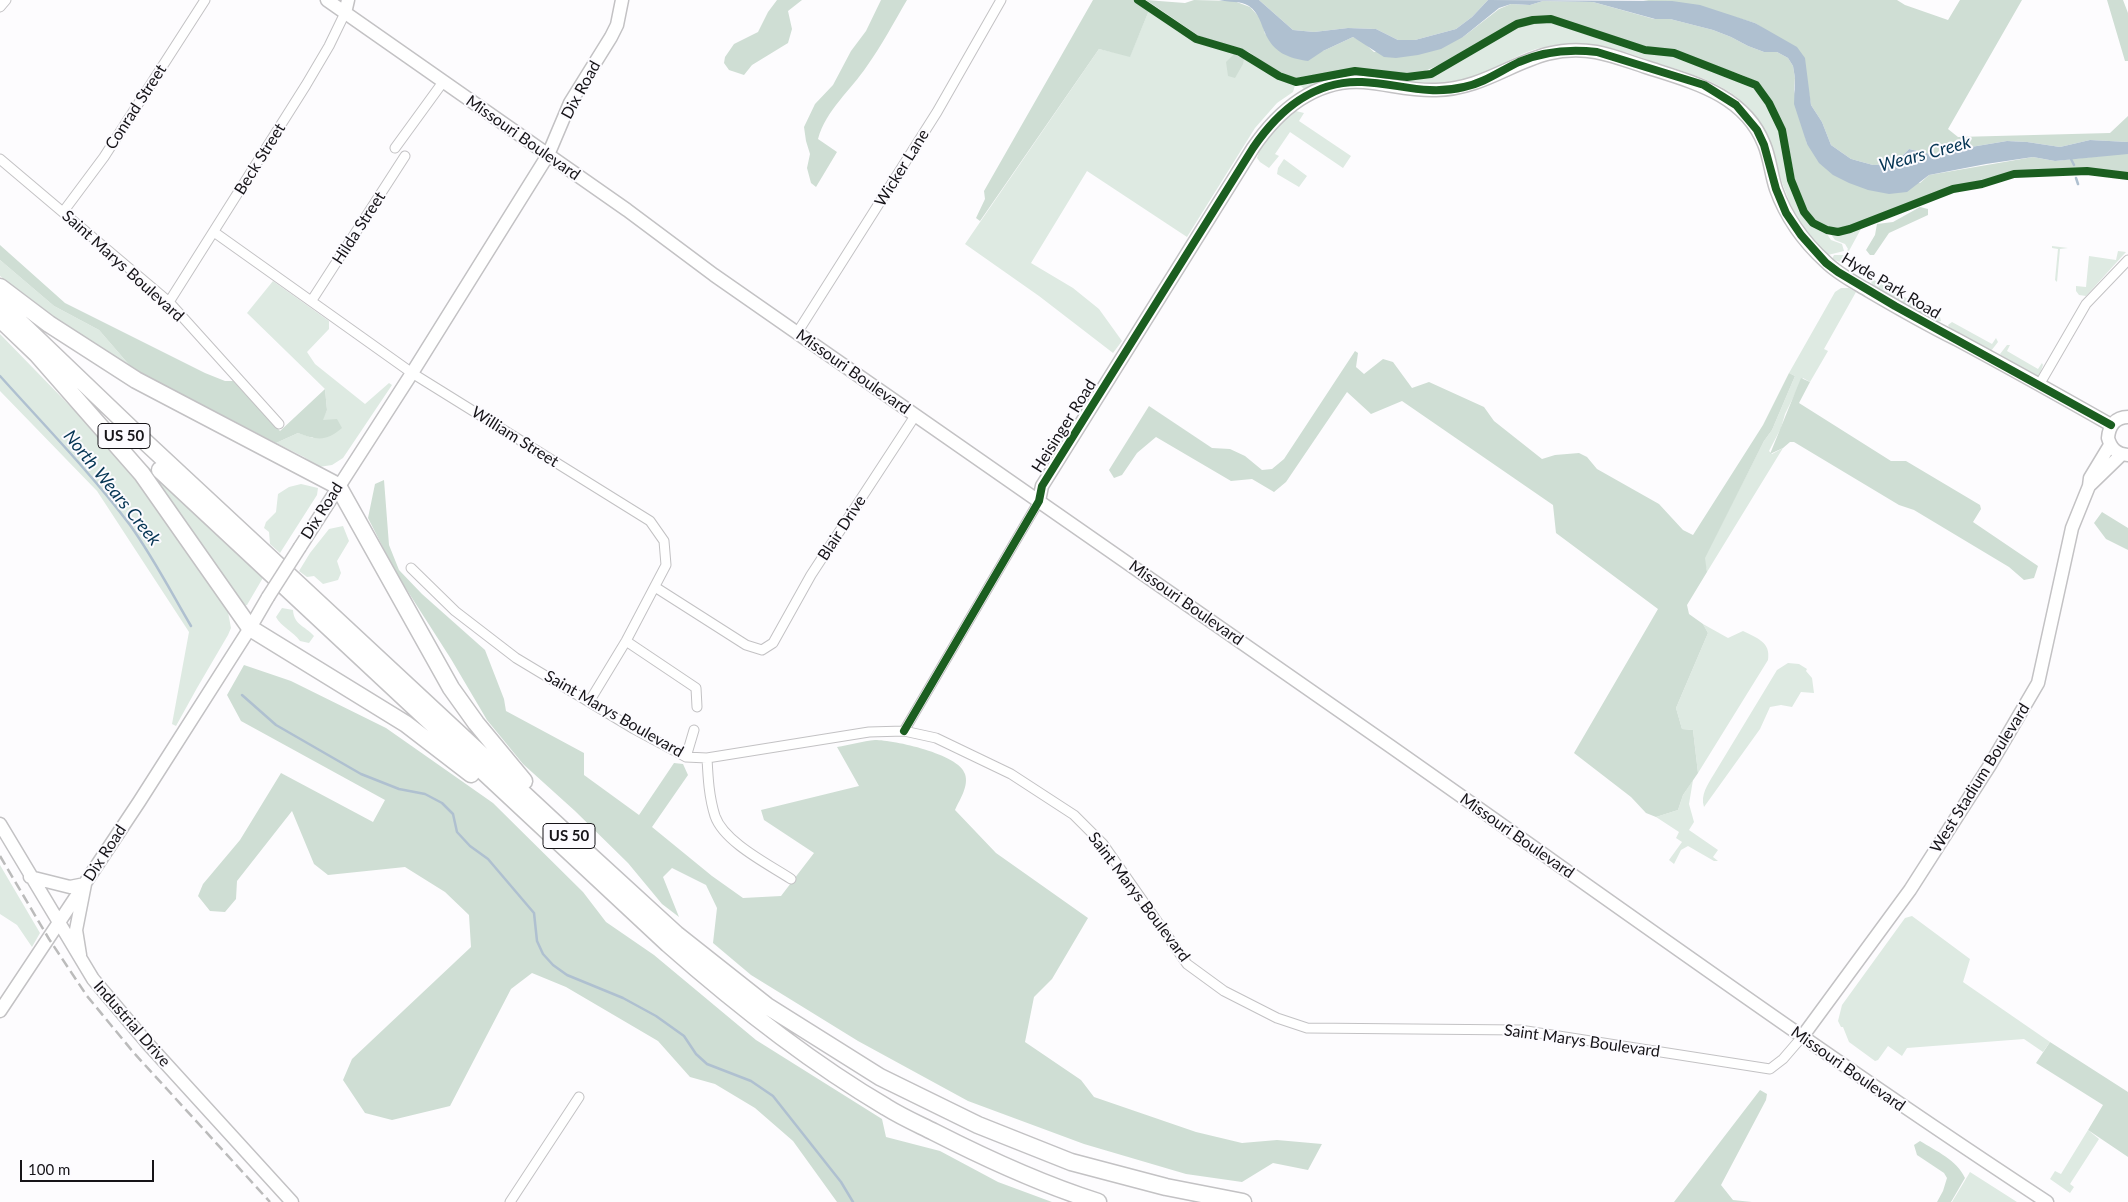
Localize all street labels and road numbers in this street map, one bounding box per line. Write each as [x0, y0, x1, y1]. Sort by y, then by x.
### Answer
street label: Dix Road [557, 58, 605, 122]
street label: Conrad Street [101, 61, 171, 153]
street label: Missouri Boulevard [462, 91, 584, 185]
street label: Beck Street [230, 120, 290, 198]
street label: Wicker Lane [871, 126, 933, 210]
street label: Hilda Street [328, 188, 390, 268]
street label: Saint Marys Boulevard [58, 206, 188, 326]
street label: Hyde Park Road [1838, 249, 1944, 323]
street label: Missouri Boulevard [792, 325, 914, 419]
street label: Heisinger Road [1028, 376, 1100, 476]
street label: William Street [468, 403, 562, 471]
road number: US 50 [98, 424, 150, 448]
street label: Dix Road [297, 479, 347, 543]
street label: Blair Drive [814, 492, 870, 564]
street label: Missouri Boulevard [1125, 556, 1247, 650]
street label: Saint Marys Boulevard [541, 666, 687, 762]
street label: West Stadium Boulevard [1926, 700, 2034, 856]
street label: Missouri Boulevard [1456, 789, 1578, 883]
street label: Dix Road [80, 821, 130, 885]
road number: US 50 [543, 824, 595, 848]
street label: Saint Marys Boulevard [1084, 828, 1194, 966]
street label: Industrial Drive [90, 977, 174, 1071]
street label: Saint Marys Boulevard [1503, 1021, 1661, 1061]
street label: Missouri Boulevard [1787, 1022, 1909, 1116]

